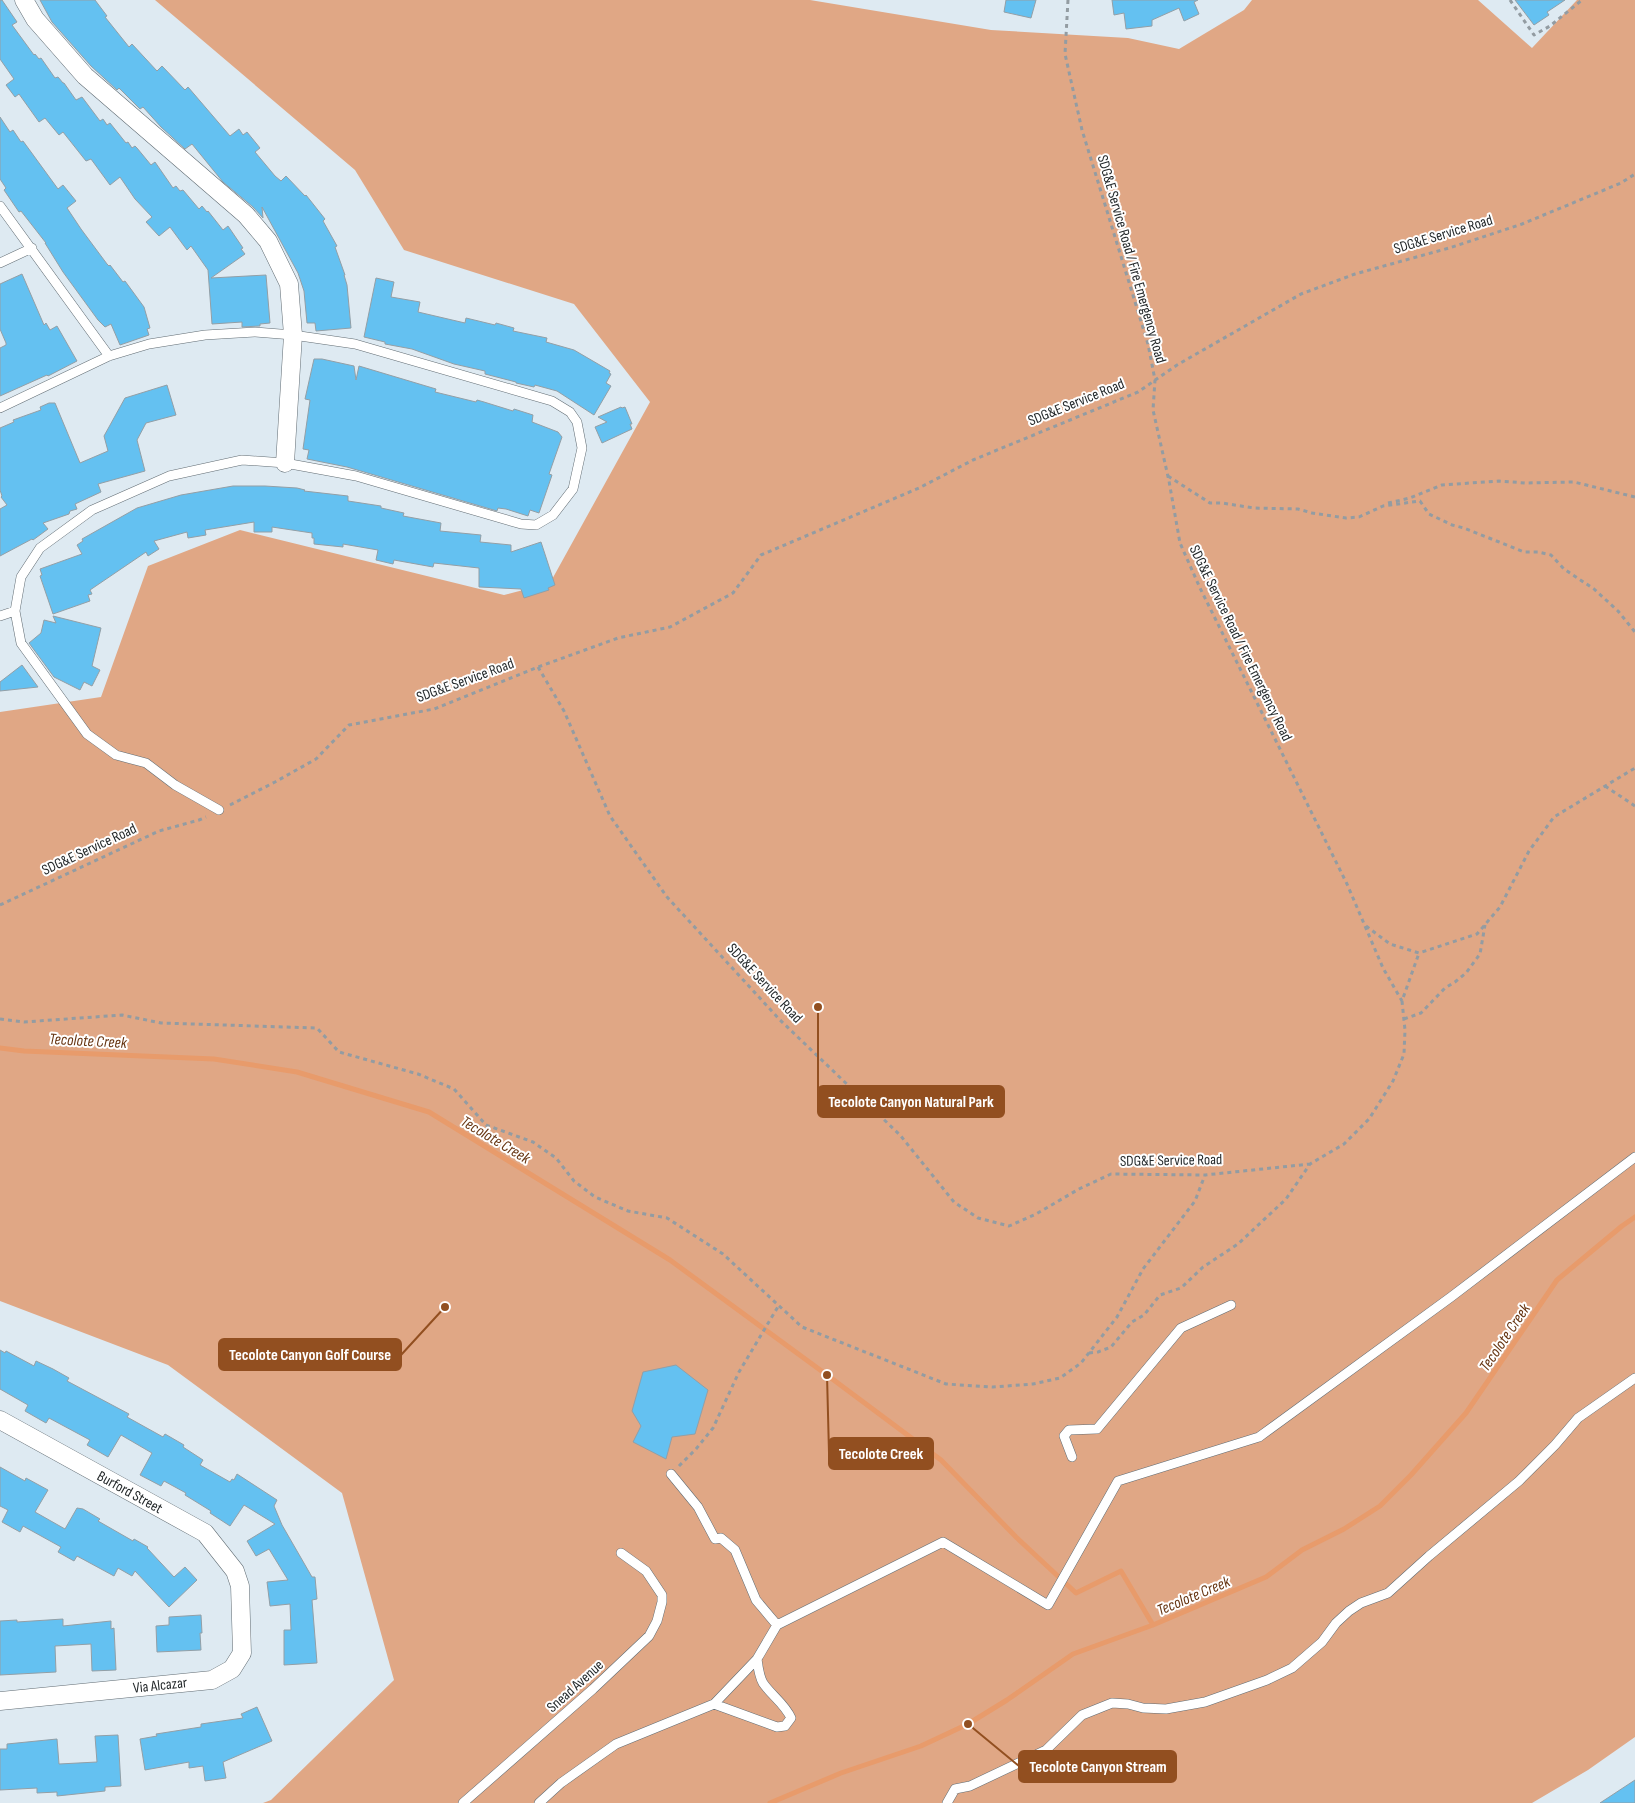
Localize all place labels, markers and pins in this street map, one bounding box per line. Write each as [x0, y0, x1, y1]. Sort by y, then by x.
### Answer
callout: Tecolote Canyon Natural Park [818, 1086, 1004, 1117]
callout: Tecolote Canyon Golf Course [219, 1339, 401, 1370]
callout: Tecolote Creek [829, 1438, 933, 1469]
callout: Tecolote Canyon Stream [1019, 1751, 1176, 1782]

